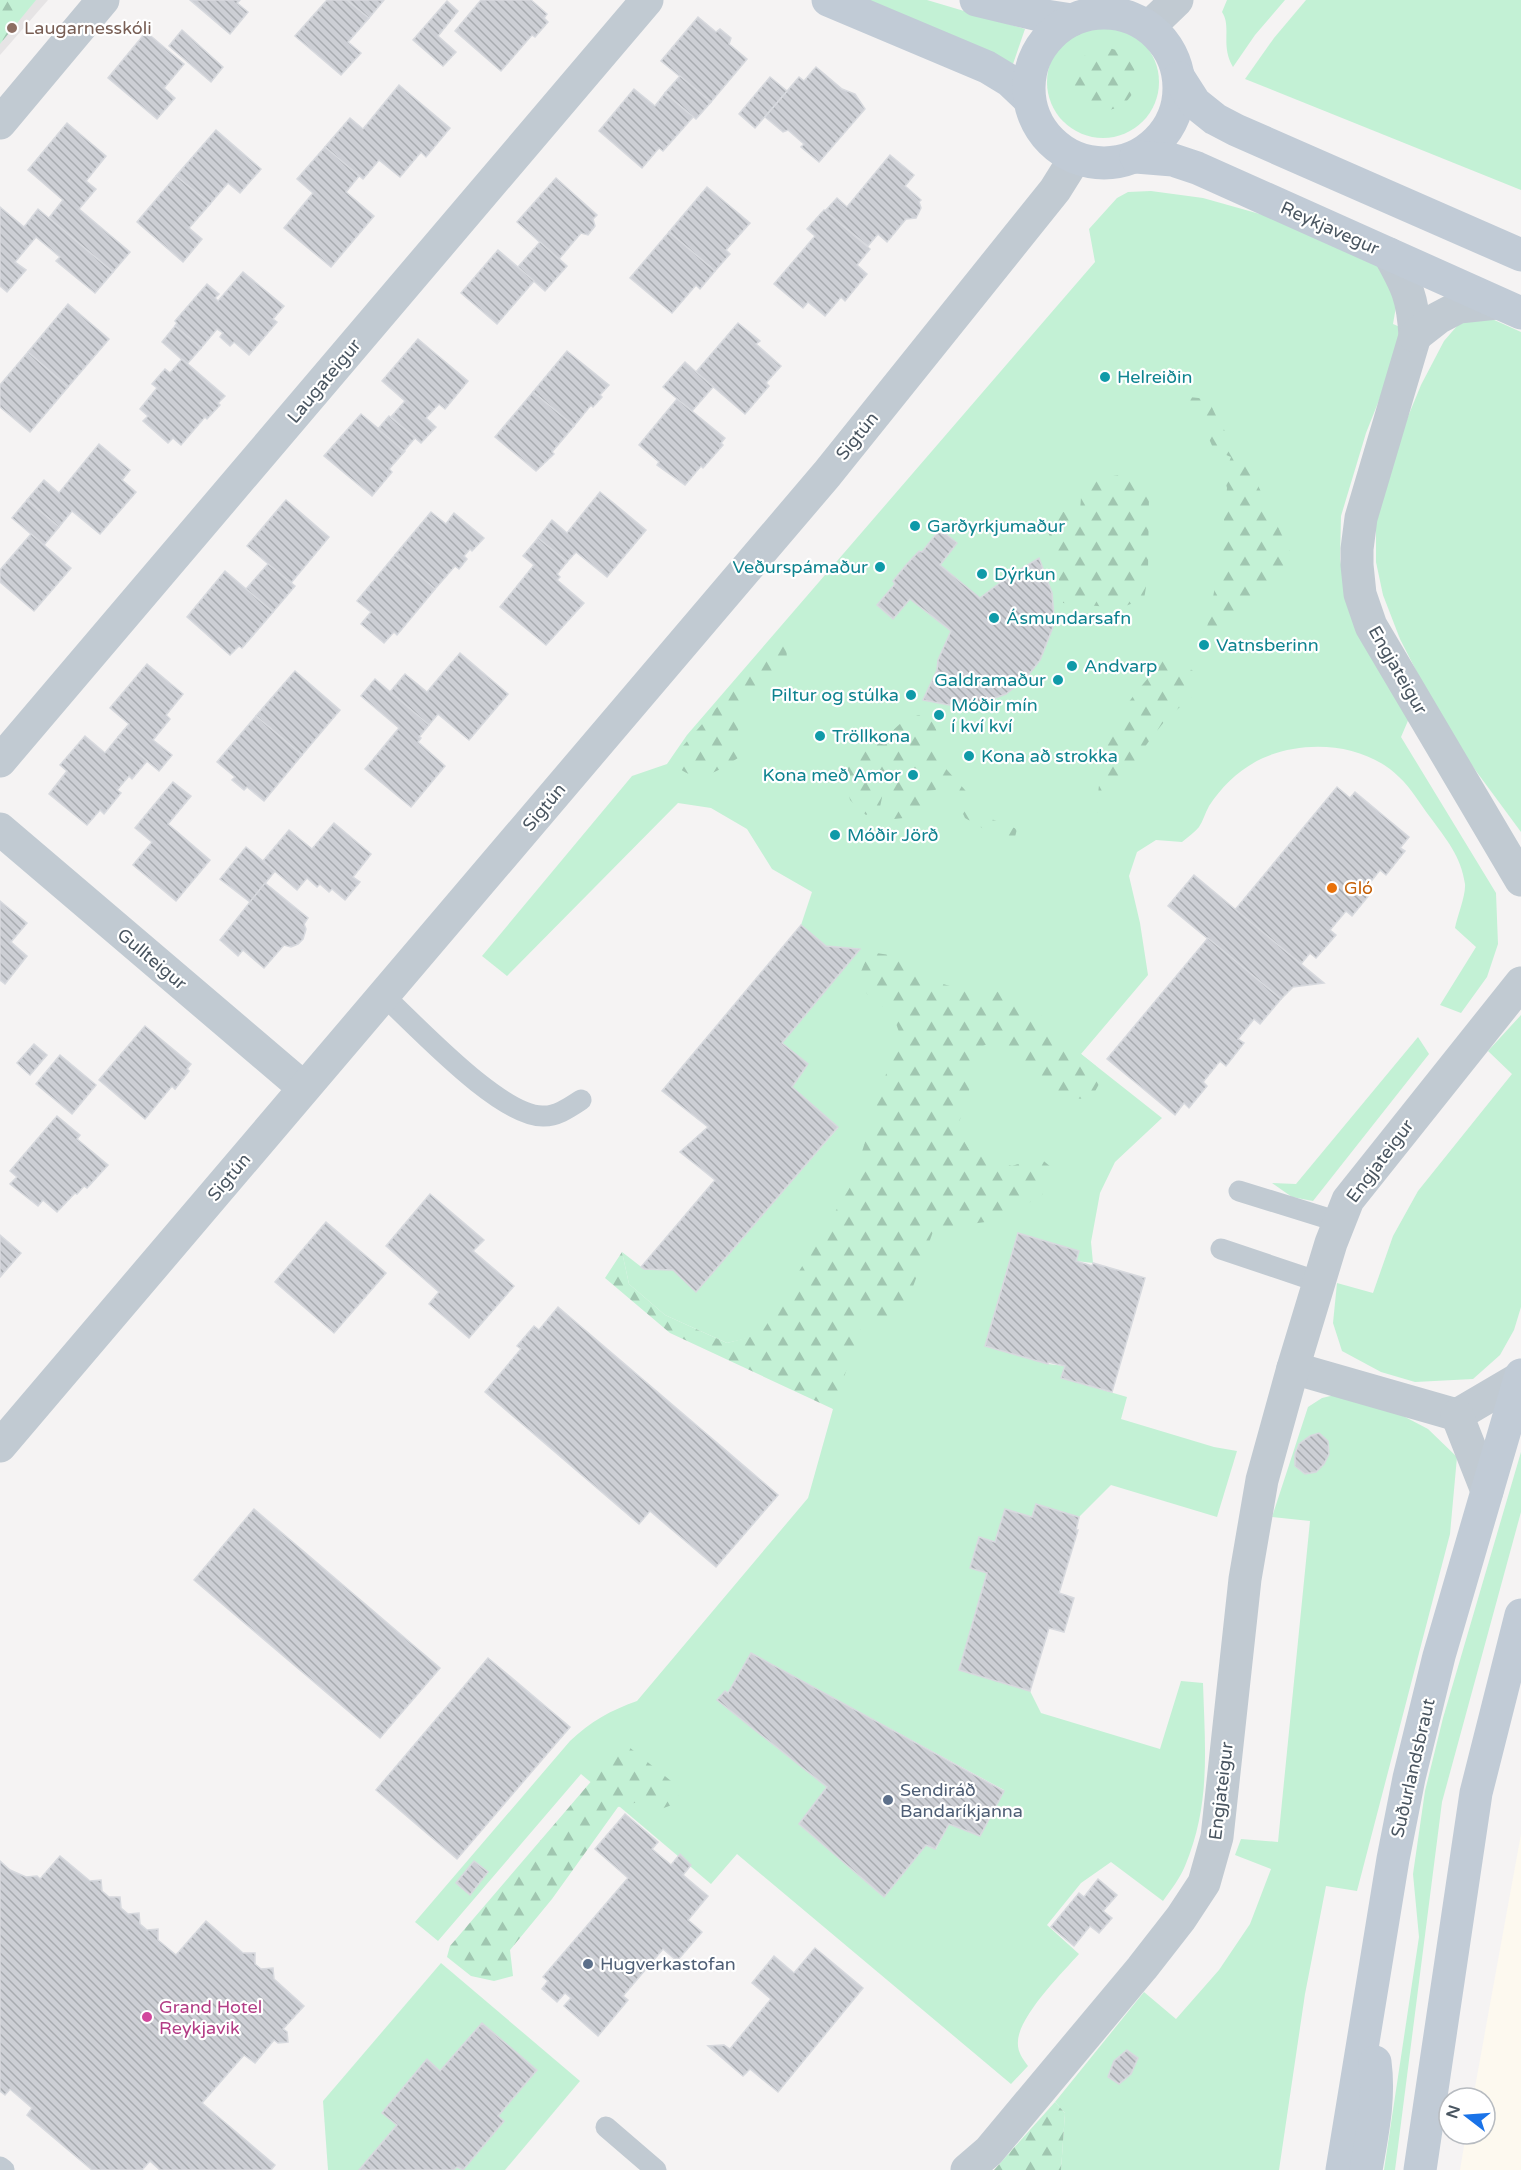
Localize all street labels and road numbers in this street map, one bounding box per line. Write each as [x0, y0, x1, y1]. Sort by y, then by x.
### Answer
street label: Reykjavegur [1277, 196, 1383, 260]
street label: Laugateigur [282, 334, 366, 428]
street label: Sigtún [831, 407, 883, 465]
street label: Engjateigur [1364, 622, 1432, 718]
street label: Sigtún [518, 779, 570, 835]
street label: Gullteigur [113, 924, 191, 995]
street label: Engjateigur [1341, 1115, 1419, 1207]
street label: Sigtún [203, 1149, 255, 1205]
street label: Suðurlandsbraut [1386, 1696, 1440, 1840]
street label: Engjateigur [1204, 1741, 1238, 1841]

